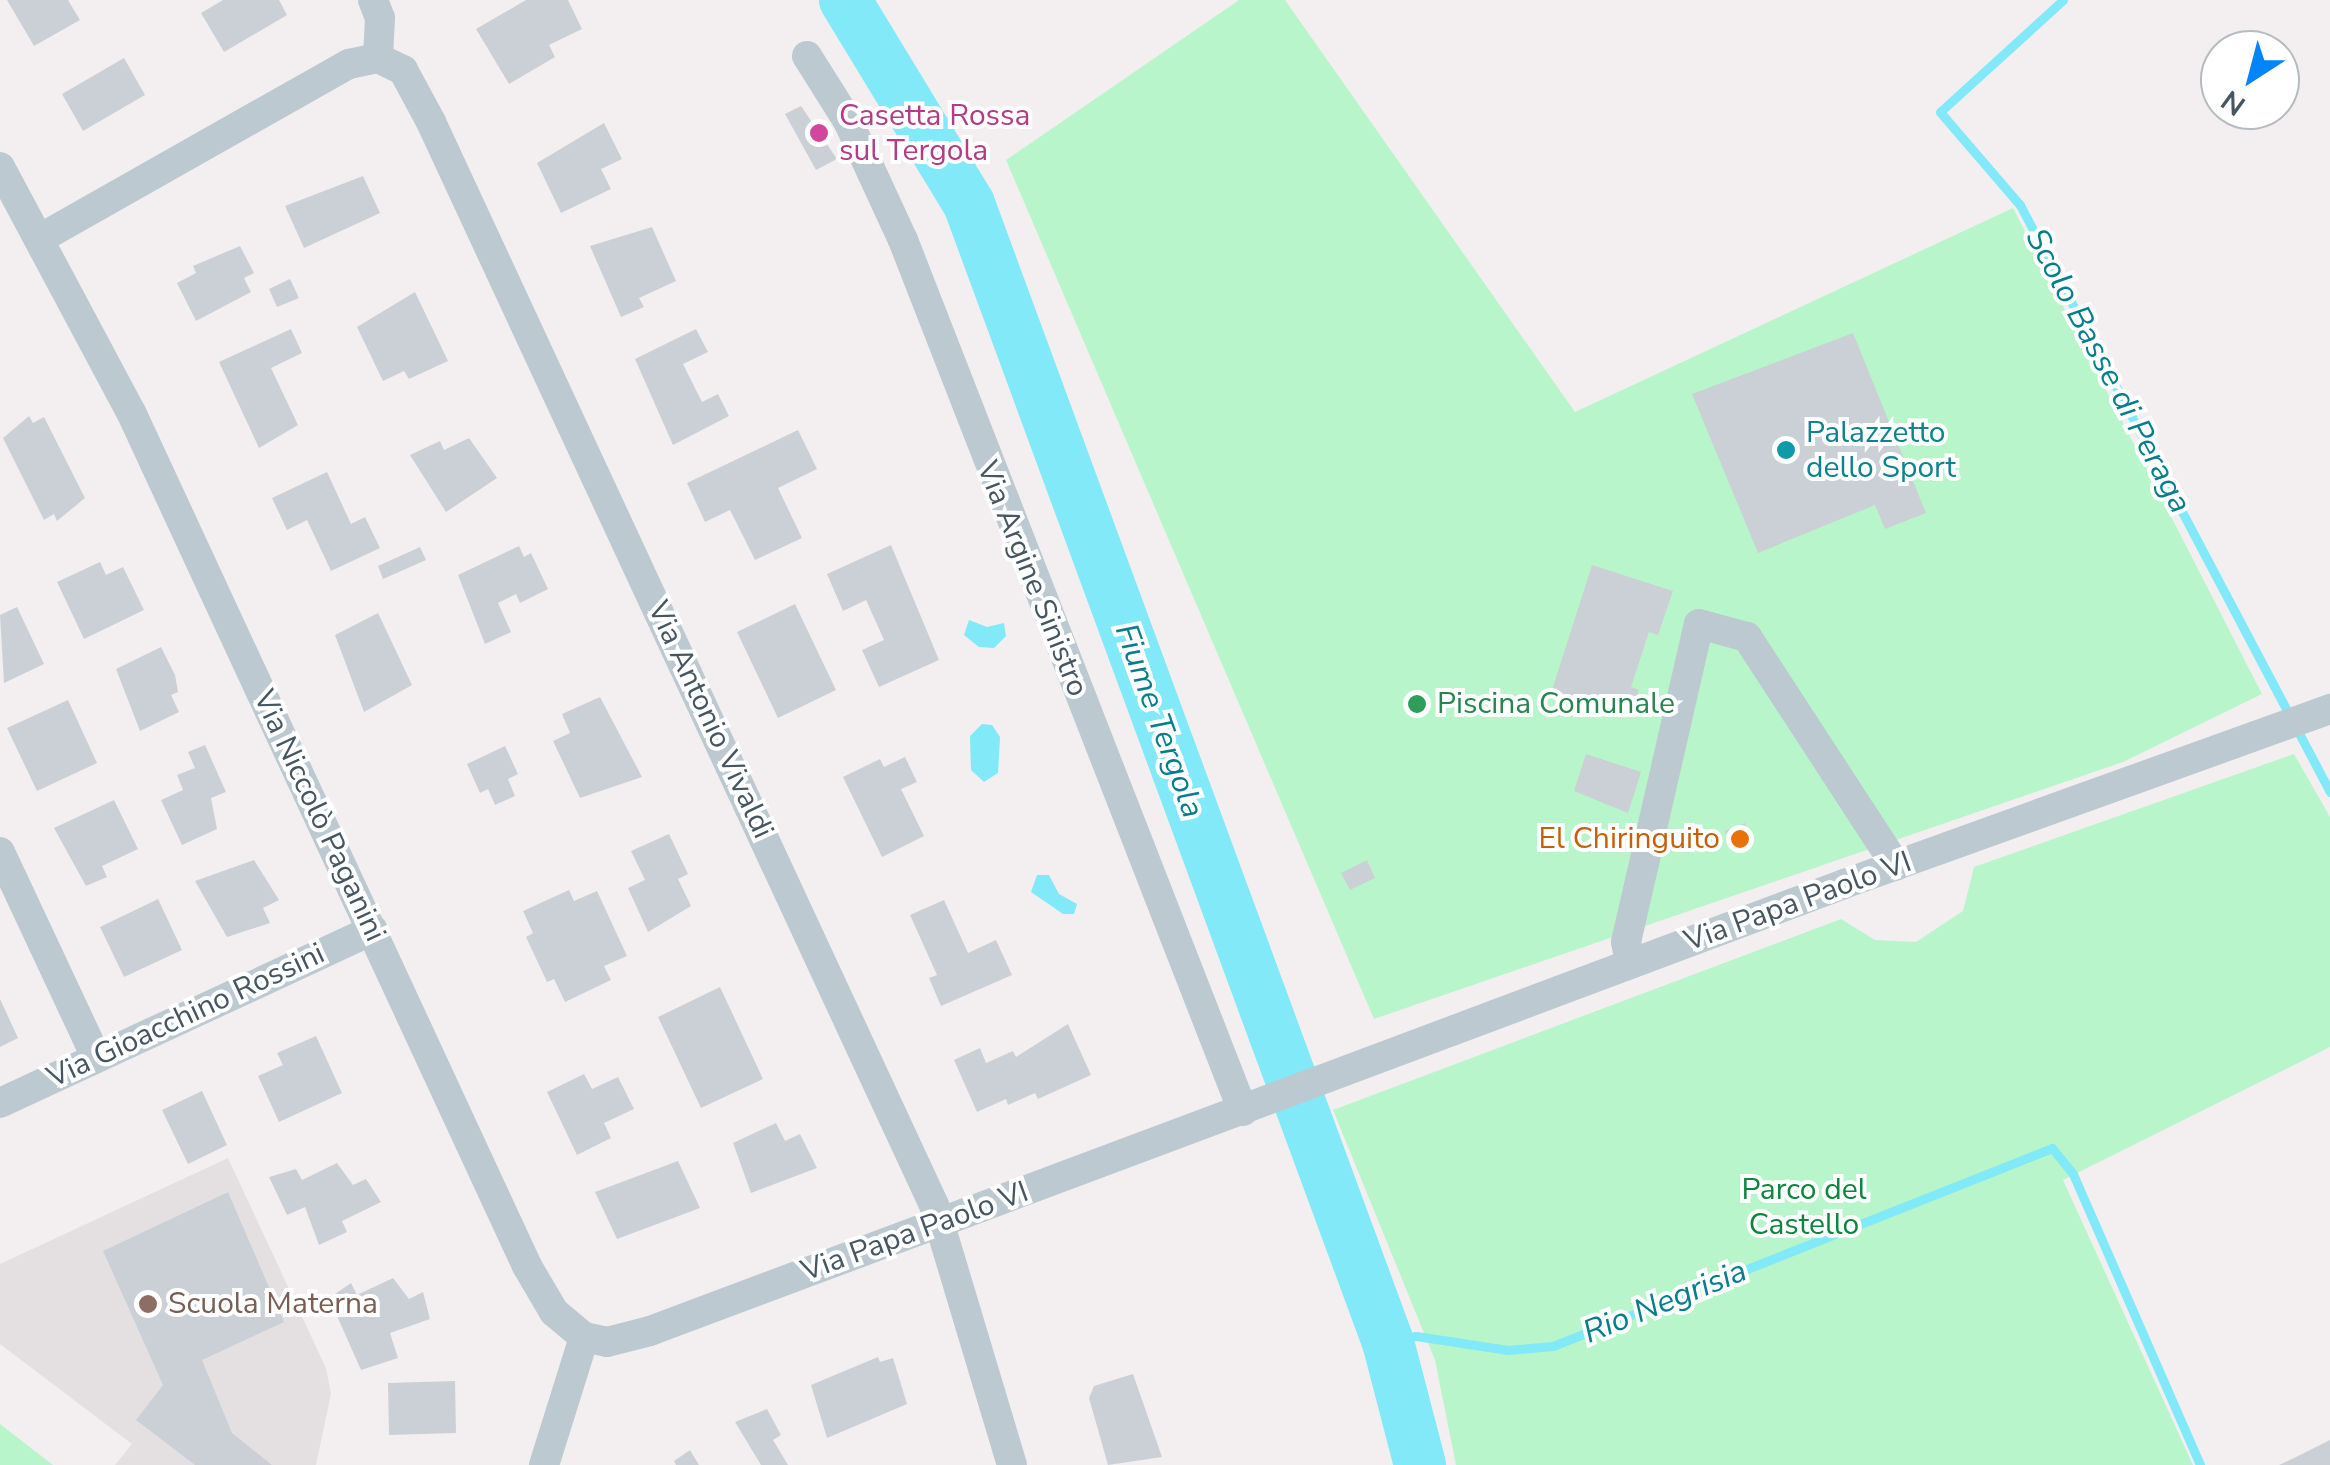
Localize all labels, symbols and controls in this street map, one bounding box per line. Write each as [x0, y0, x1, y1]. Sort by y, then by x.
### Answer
north arrow [2200, 30, 2300, 130]
text: N [2214, 81, 2253, 124]
place label: Casetta Rossa sul Tergola [839, 98, 1030, 168]
marker: Casetta Rossa sul Tergola [808, 122, 830, 144]
water label: Scolo Basse di Peraga [2017, 222, 2199, 520]
place label: Palazzetto dello Sport [1806, 415, 1956, 486]
marker: Palazzetto dello Sport [1775, 439, 1797, 461]
street label: Via Argine Sinistro [968, 456, 1096, 702]
street label: Via Antonio Vivaldi [639, 596, 781, 844]
water label: Fiume Tergola [1106, 619, 1212, 823]
street label: Via Niccolò Paganini [245, 685, 393, 947]
place label: Piscina Comunale [1437, 686, 1675, 722]
marker: Piscina Comunale [1406, 693, 1428, 715]
place label: El Chiringuito [1539, 821, 1720, 857]
marker: El Chiringuito [1729, 828, 1751, 850]
street label: Via Papa Paolo VI [1680, 844, 1916, 960]
street label: Via Gioacchino Rossini [42, 936, 330, 1096]
park label: Parco del Castello [1741, 1172, 1867, 1242]
street label: Via Papa Paolo VI [797, 1174, 1033, 1290]
water label: Rio Negrisia [1578, 1252, 1752, 1352]
place label: Scuola Materna [168, 1286, 378, 1322]
marker: Scuola Materna [137, 1293, 159, 1315]

